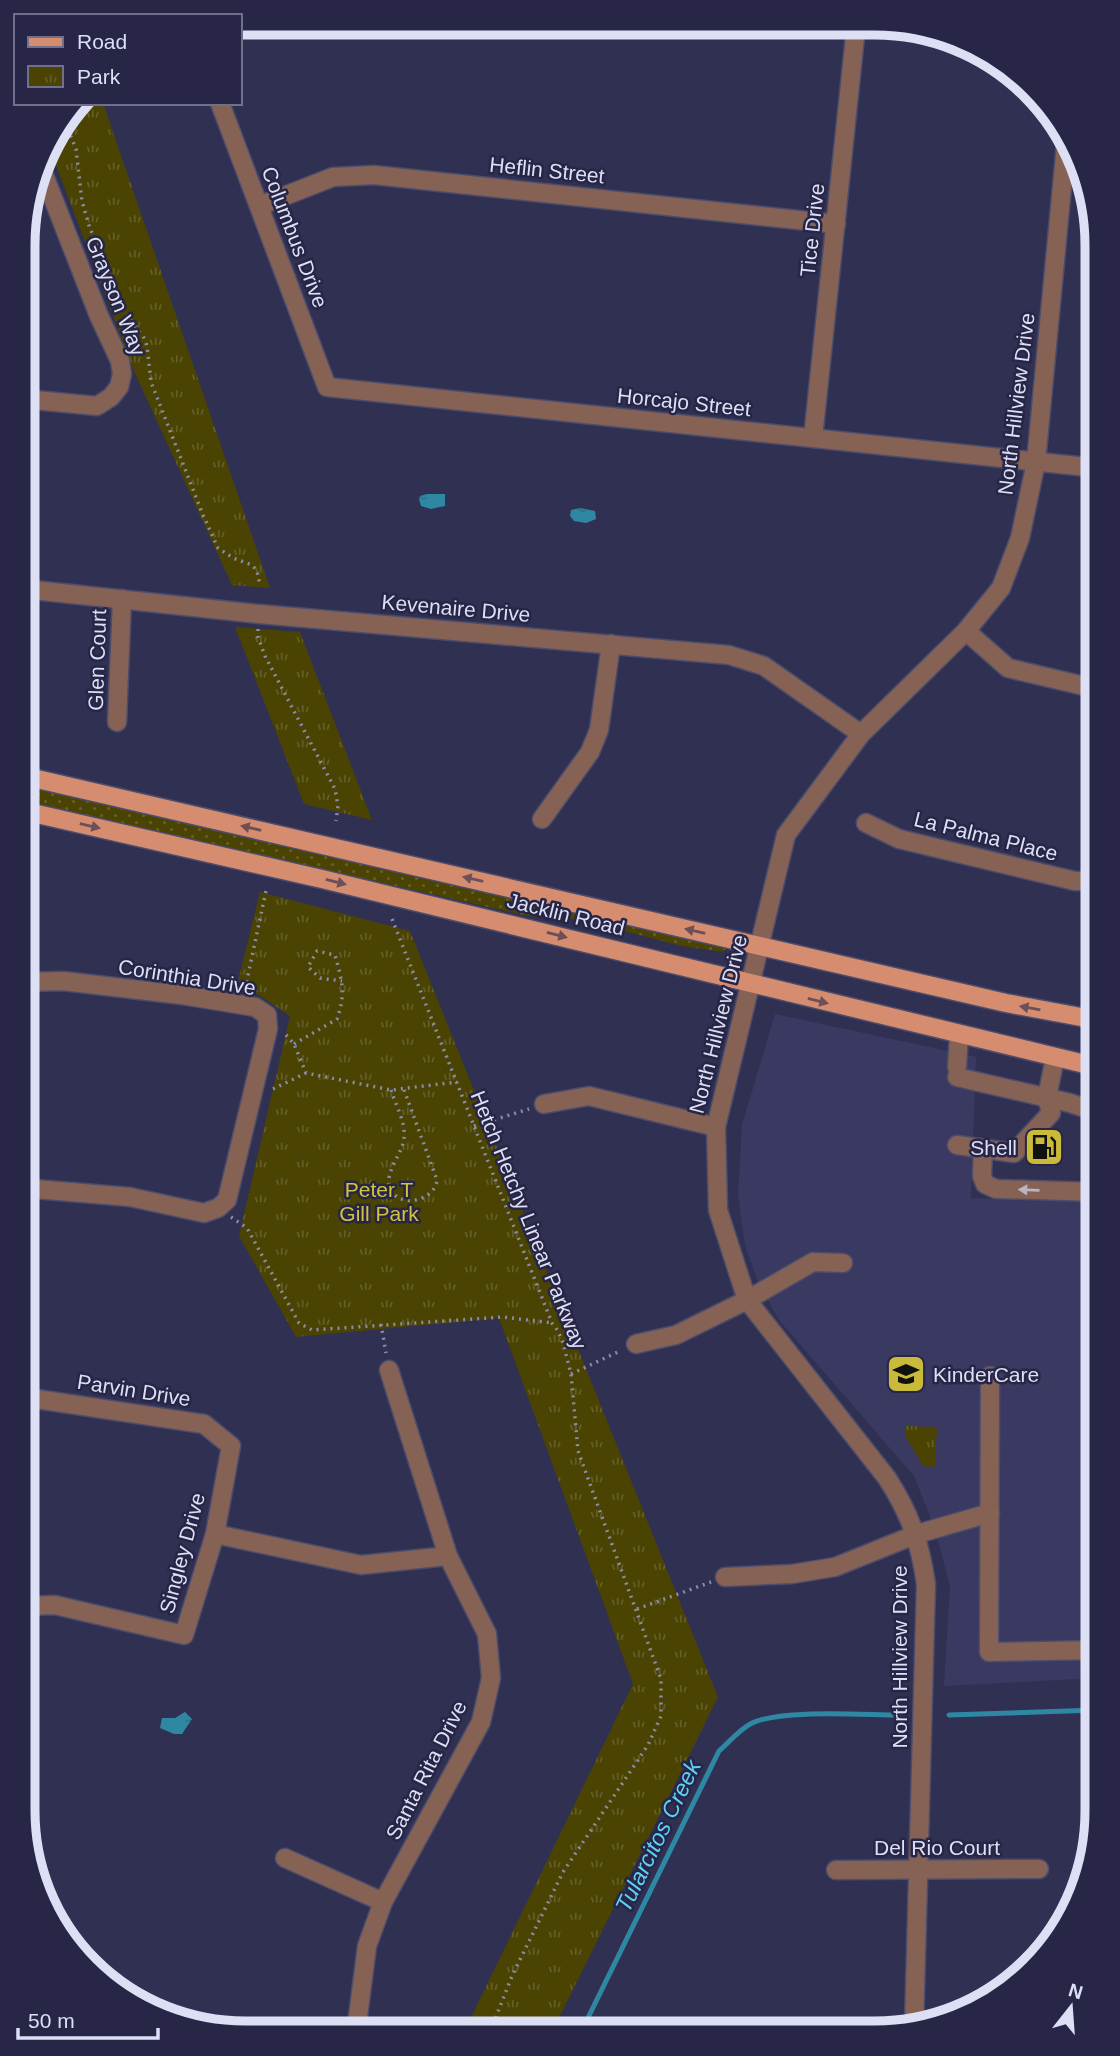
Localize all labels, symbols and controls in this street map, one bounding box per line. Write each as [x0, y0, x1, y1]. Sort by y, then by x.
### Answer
legend [14, 14, 242, 105]
text: Road [77, 30, 127, 53]
text: Park [77, 65, 121, 88]
street label: Heflin Street [488, 153, 606, 187]
street label: Columbus Drive [257, 163, 333, 311]
street label: Tice Drive [796, 182, 828, 278]
street label: Grayson Way [82, 233, 151, 359]
street label: North Hillview Drive [993, 312, 1039, 496]
street label: Horcajo Street [616, 384, 752, 420]
street label: Kevenaire Drive [381, 590, 531, 626]
street label: Glen Court [84, 609, 110, 711]
street label: La Palma Place [912, 807, 1060, 865]
one-way arrow [80, 821, 102, 832]
one-way arrow [240, 822, 262, 833]
one-way arrow [462, 874, 484, 885]
one-way arrow [325, 877, 347, 888]
street label: Jacklin Road [505, 888, 627, 940]
one-way arrow [683, 925, 705, 936]
one-way arrow [546, 930, 568, 941]
street label: North Hillview Drive [685, 932, 751, 1116]
street label: Corinthia Drive [117, 955, 257, 999]
one-way arrow [807, 996, 829, 1007]
one-way arrow [1019, 1002, 1041, 1013]
street label: Hetch Hetchy Linear Parkway [467, 1087, 592, 1353]
fuel station icon: Shell [1023, 1126, 1065, 1168]
place label: Shell [970, 1136, 1017, 1159]
park label: Peter T Gill Park [339, 1178, 419, 1225]
one-way arrow [1018, 1184, 1040, 1195]
school or university icon: KinderCare [885, 1353, 927, 1395]
place label: KinderCare [933, 1363, 1039, 1386]
street label: Parvin Drive [76, 1370, 192, 1410]
street label: Singley Drive [155, 1490, 209, 1616]
street label: North Hillview Drive [888, 1565, 911, 1749]
street label: Santa Rita Drive [381, 1697, 471, 1843]
water label: Tularcitos Creek [610, 1754, 707, 1916]
street label: Del Rio Court [874, 1836, 1000, 1859]
north arrow [1036, 1972, 1106, 2042]
text: N [1066, 1979, 1085, 2003]
scale bar [18, 1996, 158, 2040]
text: 50 m [28, 2009, 75, 2032]

